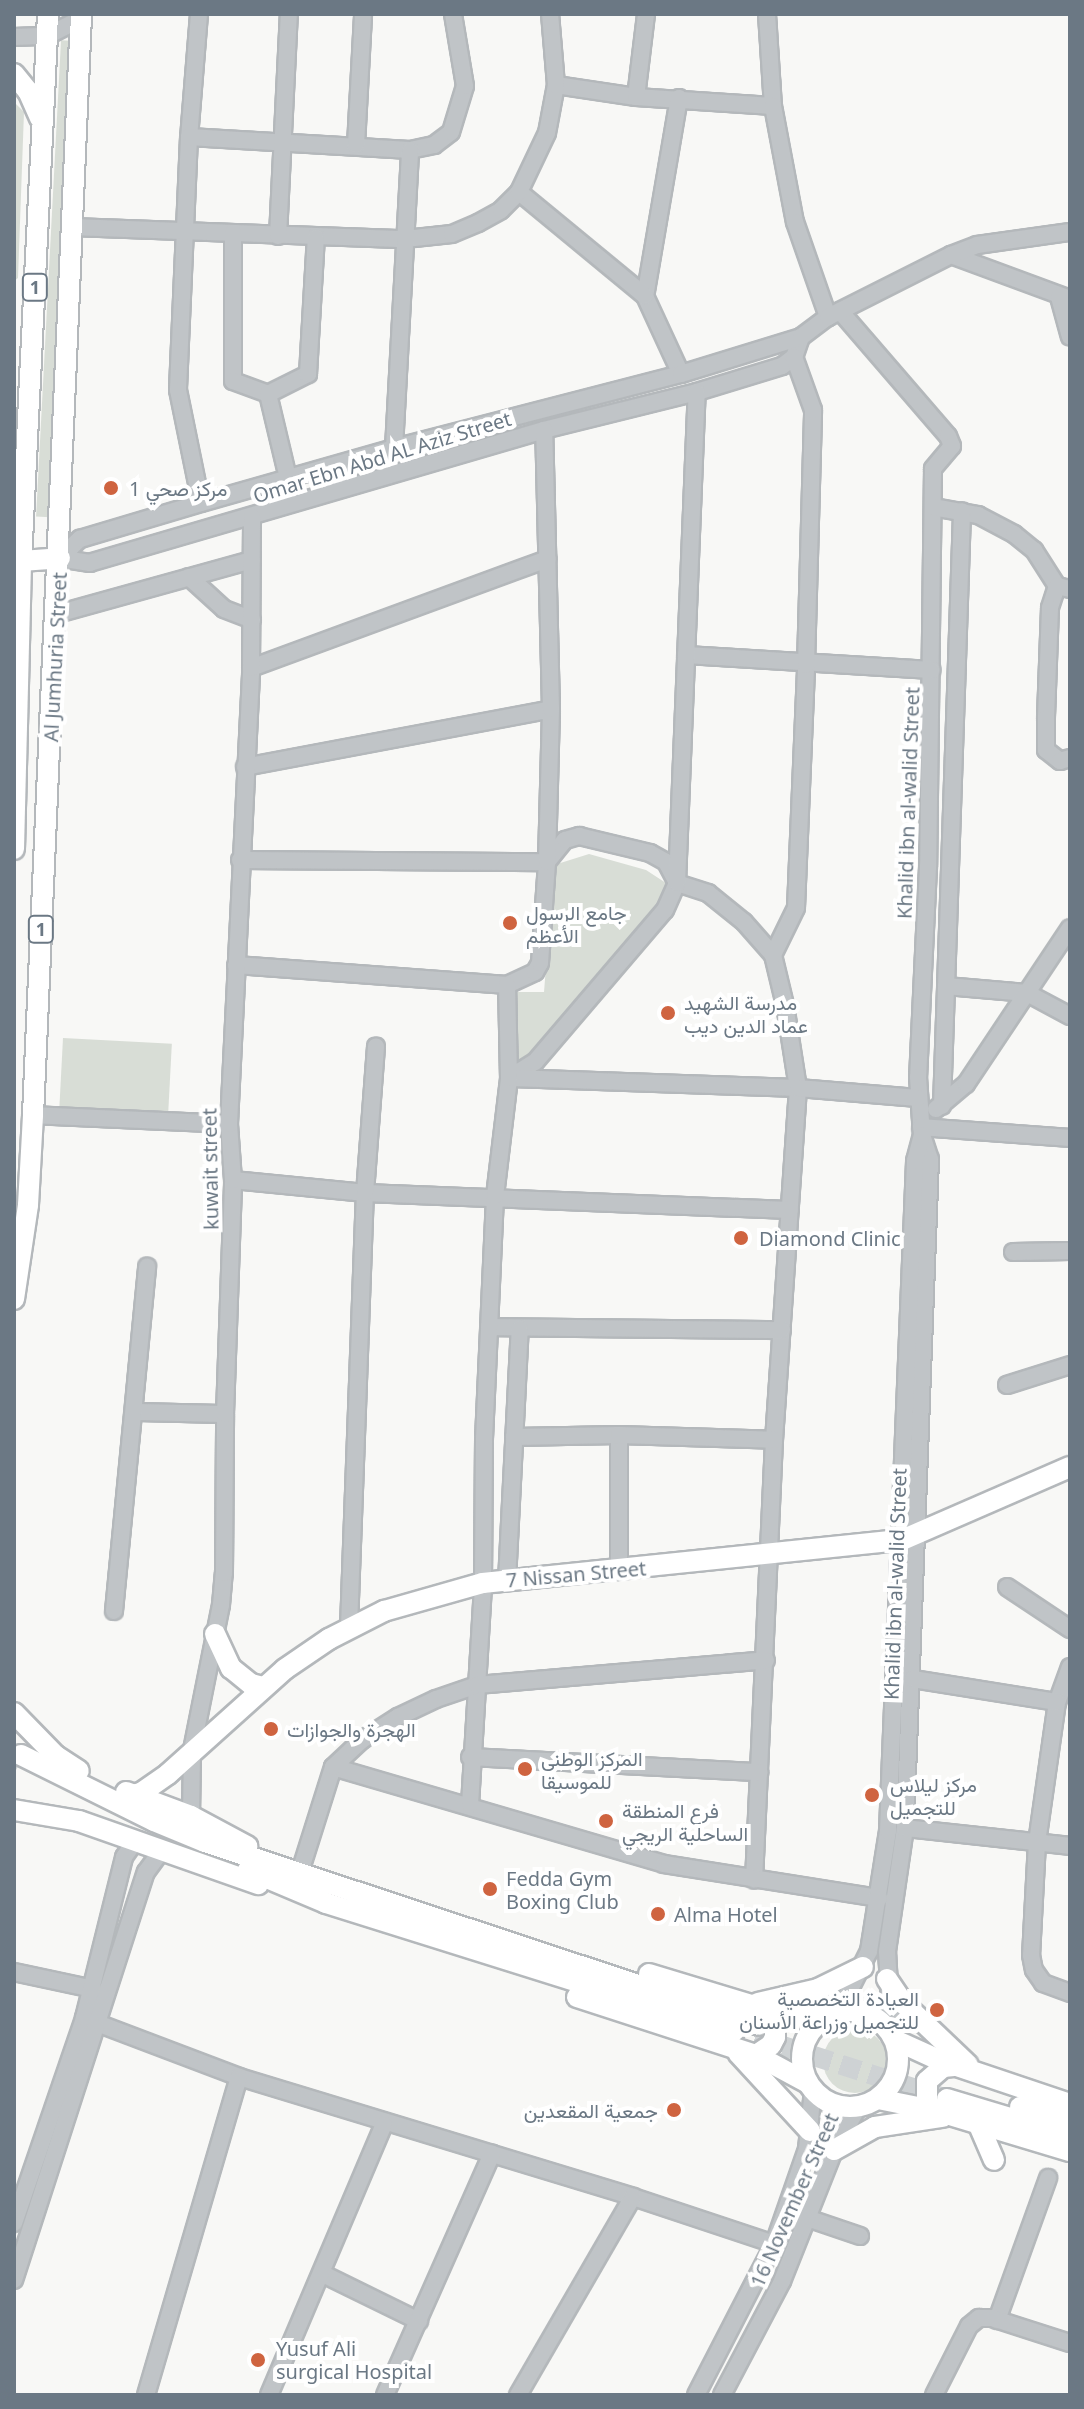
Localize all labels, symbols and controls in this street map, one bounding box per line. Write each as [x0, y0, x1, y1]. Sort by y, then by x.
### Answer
road number: 1 [21, 273, 49, 301]
street label: Omar Ebn Abd AL Aziz Street [250, 406, 514, 508]
place label: مركز صحي 1 [129, 476, 227, 500]
marker: مركز صحي 1 [100, 477, 122, 499]
street label: Al Jumhuria Street [39, 571, 71, 743]
street label: Khalid ibn al-walid Street [892, 687, 924, 919]
place label: جامع الرسول الأعظم [526, 900, 627, 947]
marker: جامع الرسول الأعظم [501, 914, 519, 932]
road number: 1 [27, 915, 55, 943]
place label: مدرسة الشهيد عماد الدين ديب [684, 990, 808, 1037]
marker: مدرسة الشهيد عماد الدين ديب [659, 1004, 677, 1022]
street label: kuwait street [197, 1108, 223, 1230]
place label: Diamond Clinic [759, 1226, 901, 1250]
marker: Diamond Clinic [730, 1227, 752, 1249]
street label: Khalid ibn al-walid Street [879, 1468, 911, 1700]
street label: 7 Nissan Street [505, 1556, 647, 1592]
place label: الهجرة والجوازات [287, 1717, 416, 1741]
marker: الهجرة والجوازات [262, 1720, 280, 1738]
place label: المركز الوطني للموسيقا [541, 1746, 643, 1793]
marker: المركز الوطني للموسيقا [516, 1760, 534, 1778]
place label: مركز ليلاس للتجميل [890, 1772, 977, 1819]
marker: مركز ليلاس للتجميل [861, 1784, 883, 1806]
place label: فرع المنطقة الساحلية الريجي [622, 1798, 748, 1845]
marker: فرع المنطقة الساحلية الريجي [597, 1812, 615, 1830]
place label: Fedda Gym Boxing Club [506, 1866, 619, 1913]
marker: Fedda Gym Boxing Club [481, 1880, 499, 1898]
place label: Alma Hotel [674, 1902, 778, 1926]
marker: Alma Hotel [649, 1905, 667, 1923]
place label: العيادة التخصصية للتجميل وزراعة الأسنان [739, 1986, 919, 2033]
marker: العيادة التخصصية للتجميل وزراعة الأسنان [926, 1999, 948, 2021]
place label: جمعية المقعدين [524, 2098, 658, 2122]
marker: جمعية المقعدين [665, 2101, 683, 2119]
street label: 16 November Street [745, 2109, 843, 2291]
place label: Yusuf Ali surgical Hospital [276, 2336, 432, 2383]
marker: Yusuf Ali surgical Hospital [247, 2349, 269, 2371]

